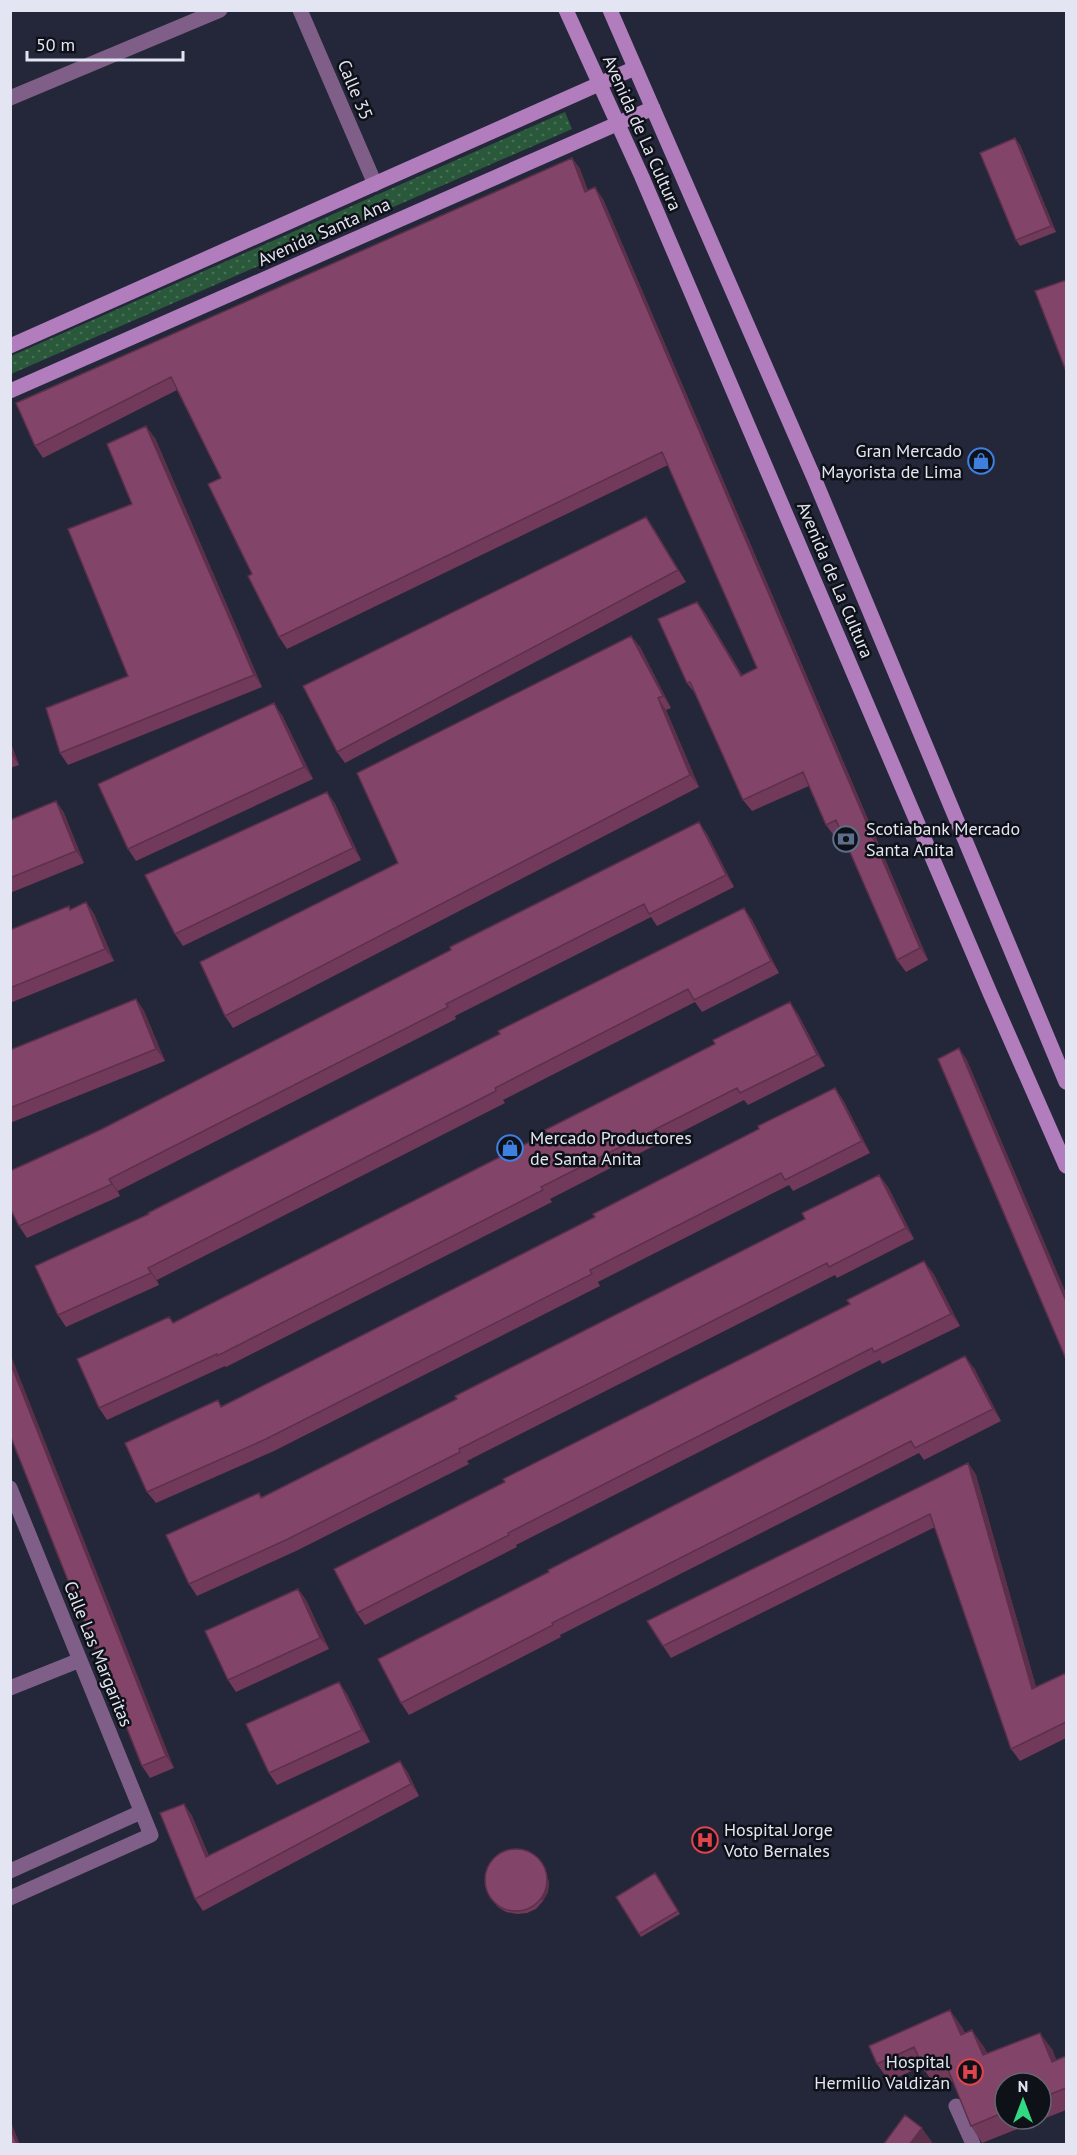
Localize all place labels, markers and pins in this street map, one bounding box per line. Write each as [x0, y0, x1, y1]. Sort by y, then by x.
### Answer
place label: Gran Mercado Mayorista de Lima [821, 439, 962, 483]
shop icon: Gran Mercado Mayorista de Lima [966, 446, 996, 476]
place label: Scotiabank Mercado Santa Anita [866, 817, 1020, 861]
bank icon: Scotiabank Mercado Santa Anita [831, 824, 861, 854]
place label: Mercado Productores de Santa Anita [530, 1126, 692, 1170]
shop icon: Mercado Productores de Santa Anita [495, 1133, 525, 1163]
place label: Hospital Jorge Voto Bernales [723, 1818, 833, 1862]
hospital icon: Hospital Jorge Voto Bernales [690, 1825, 720, 1855]
place label: Hospital Hermilio Valdizán [814, 2050, 951, 2094]
hospital icon: Hospital Hermilio Valdizán [955, 2057, 985, 2087]

